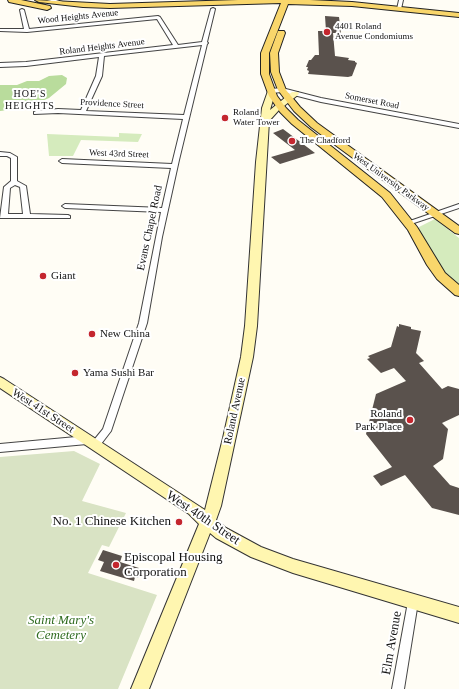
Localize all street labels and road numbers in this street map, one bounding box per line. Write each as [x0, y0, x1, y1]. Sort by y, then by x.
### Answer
street label: Wood Heights Avenue [37, 7, 119, 27]
street label: Roland Heights Avenue [59, 36, 145, 58]
street label: Somerset Road [344, 90, 400, 112]
street label: Providence Street [80, 97, 144, 111]
street label: West 43rd Street [89, 148, 149, 160]
street label: West University Parkway [351, 151, 431, 213]
street label: Evans Chapel Road [135, 184, 165, 272]
street label: Roland Avenue [221, 376, 249, 446]
street label: West 41st Street [10, 386, 76, 436]
street label: West 40th Street [163, 488, 243, 548]
street label: Elm Avenue [379, 610, 405, 676]

